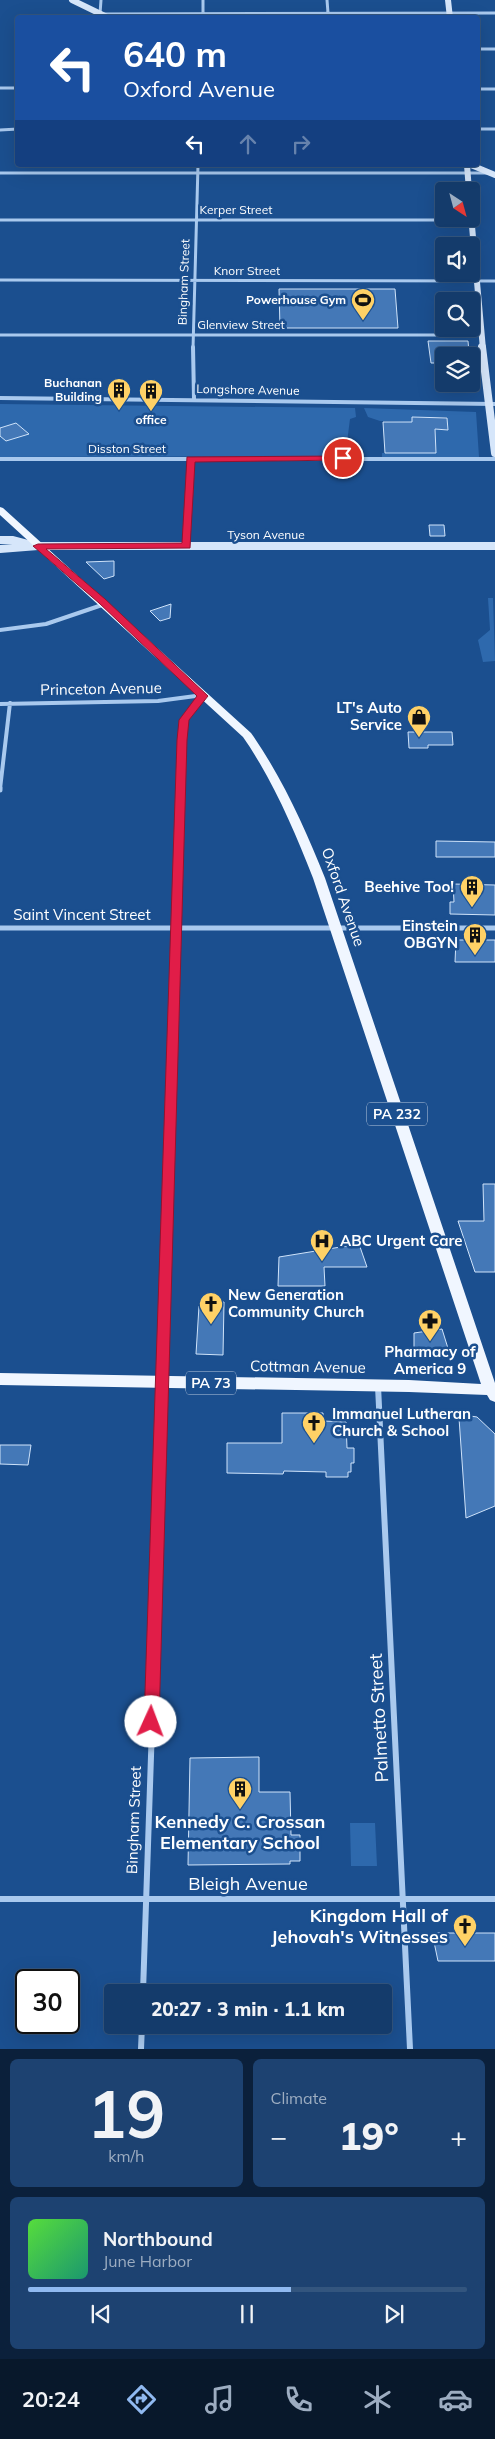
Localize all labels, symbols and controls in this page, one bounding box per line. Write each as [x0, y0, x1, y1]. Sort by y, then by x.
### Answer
text: 640 m [123, 32, 227, 76]
icon: left [40, 35, 105, 100]
text: Oxford Avenue [123, 75, 275, 103]
icon: left [181, 130, 209, 158]
icon: ahead [234, 130, 262, 158]
icon: right [287, 130, 315, 158]
north arrow [435, 182, 480, 228]
map controls [435, 182, 480, 392]
street label: Kerper Street [200, 202, 272, 217]
button: sound [435, 237, 480, 282]
street label: Bingham Street [174, 239, 193, 325]
street label: Knorr Street [214, 263, 280, 278]
sports icon: Powerhouse Gym [350, 287, 376, 321]
place label: Powerhouse Gym [246, 292, 346, 307]
button: search [435, 292, 480, 337]
street label: Glenview Street [197, 317, 285, 332]
button: layers [435, 347, 480, 392]
place label: Buchanan Building [44, 375, 102, 404]
building icon: Buchanan Building [106, 377, 132, 411]
building icon: office [138, 378, 164, 412]
street label: Longshore Avenue [196, 381, 300, 398]
place label: office [135, 412, 167, 427]
pin [322, 437, 364, 479]
street label: Disston Street [88, 441, 166, 456]
icon: arrive [329, 444, 357, 472]
street label: Tyson Avenue [227, 527, 305, 542]
street label: Princeton Avenue [40, 678, 162, 699]
place label: LT's Auto Service [336, 698, 402, 734]
shop icon: LT's Auto Service [406, 704, 432, 738]
street label: Oxford Avenue [318, 845, 369, 949]
building icon: Beehive Too! [459, 874, 485, 908]
place label: Beehive Too! [364, 877, 454, 896]
street label: Saint Vincent Street [13, 905, 151, 924]
place label: Einstein OBGYN [402, 916, 458, 952]
building icon: Einstein OBGYN [462, 922, 488, 956]
road number: PA 232 [367, 1102, 427, 1126]
hospital icon: ABC Urgent Care [309, 1228, 335, 1262]
place label: ABC Urgent Care [340, 1231, 463, 1250]
place label: New Generation Community Church [228, 1285, 364, 1321]
church icon: New Generation Community Church [198, 1291, 224, 1325]
pharmacy icon: Pharmacy of America 9 [417, 1308, 443, 1342]
place label: Pharmacy of America 9 [384, 1342, 476, 1378]
street label: Cottman Avenue [250, 1356, 366, 1377]
road number: PA 73 [186, 1372, 236, 1395]
place label: Immanuel Lutheran Church & School [332, 1404, 471, 1440]
church icon: Immanuel Lutheran Church & School [301, 1410, 327, 1444]
street label: Palmetto Street [364, 1653, 393, 1783]
position arrow [124, 1695, 176, 1747]
street label: Bingham Street [122, 1766, 145, 1874]
building icon: Kennedy C. Crossan Elementary School [227, 1776, 253, 1810]
place label: Kennedy C. Crossan Elementary School [155, 1810, 325, 1854]
street label: Bleigh Avenue [188, 1872, 308, 1895]
place label: Kingdom Hall of Jehovah's Witnesses [271, 1904, 448, 1948]
church icon: Kingdom Hall of Jehovah's Witnesses [452, 1913, 478, 1947]
speed limit sign: 30 [15, 1969, 80, 2034]
text: 20:27 · 3 min · 1.1 km [151, 1997, 345, 2021]
text: 19 [87, 2073, 165, 2154]
text: Climate [271, 2088, 327, 2108]
text: 19° [339, 2112, 399, 2160]
text: − [271, 2119, 287, 2154]
text: + [450, 2119, 467, 2154]
text: km/h [108, 2146, 144, 2166]
text: Northbound [103, 2227, 213, 2251]
text: June Harbor [103, 2251, 192, 2271]
icon: previous [87, 2300, 115, 2328]
icon: pause [233, 2300, 261, 2328]
icon: next [380, 2300, 408, 2328]
icon: directions [124, 2382, 159, 2417]
icon: music [202, 2382, 237, 2417]
icon: phone [281, 2382, 316, 2417]
icon: climate [360, 2382, 395, 2417]
icon: car [438, 2382, 473, 2417]
text: 20:24 [22, 2385, 80, 2413]

